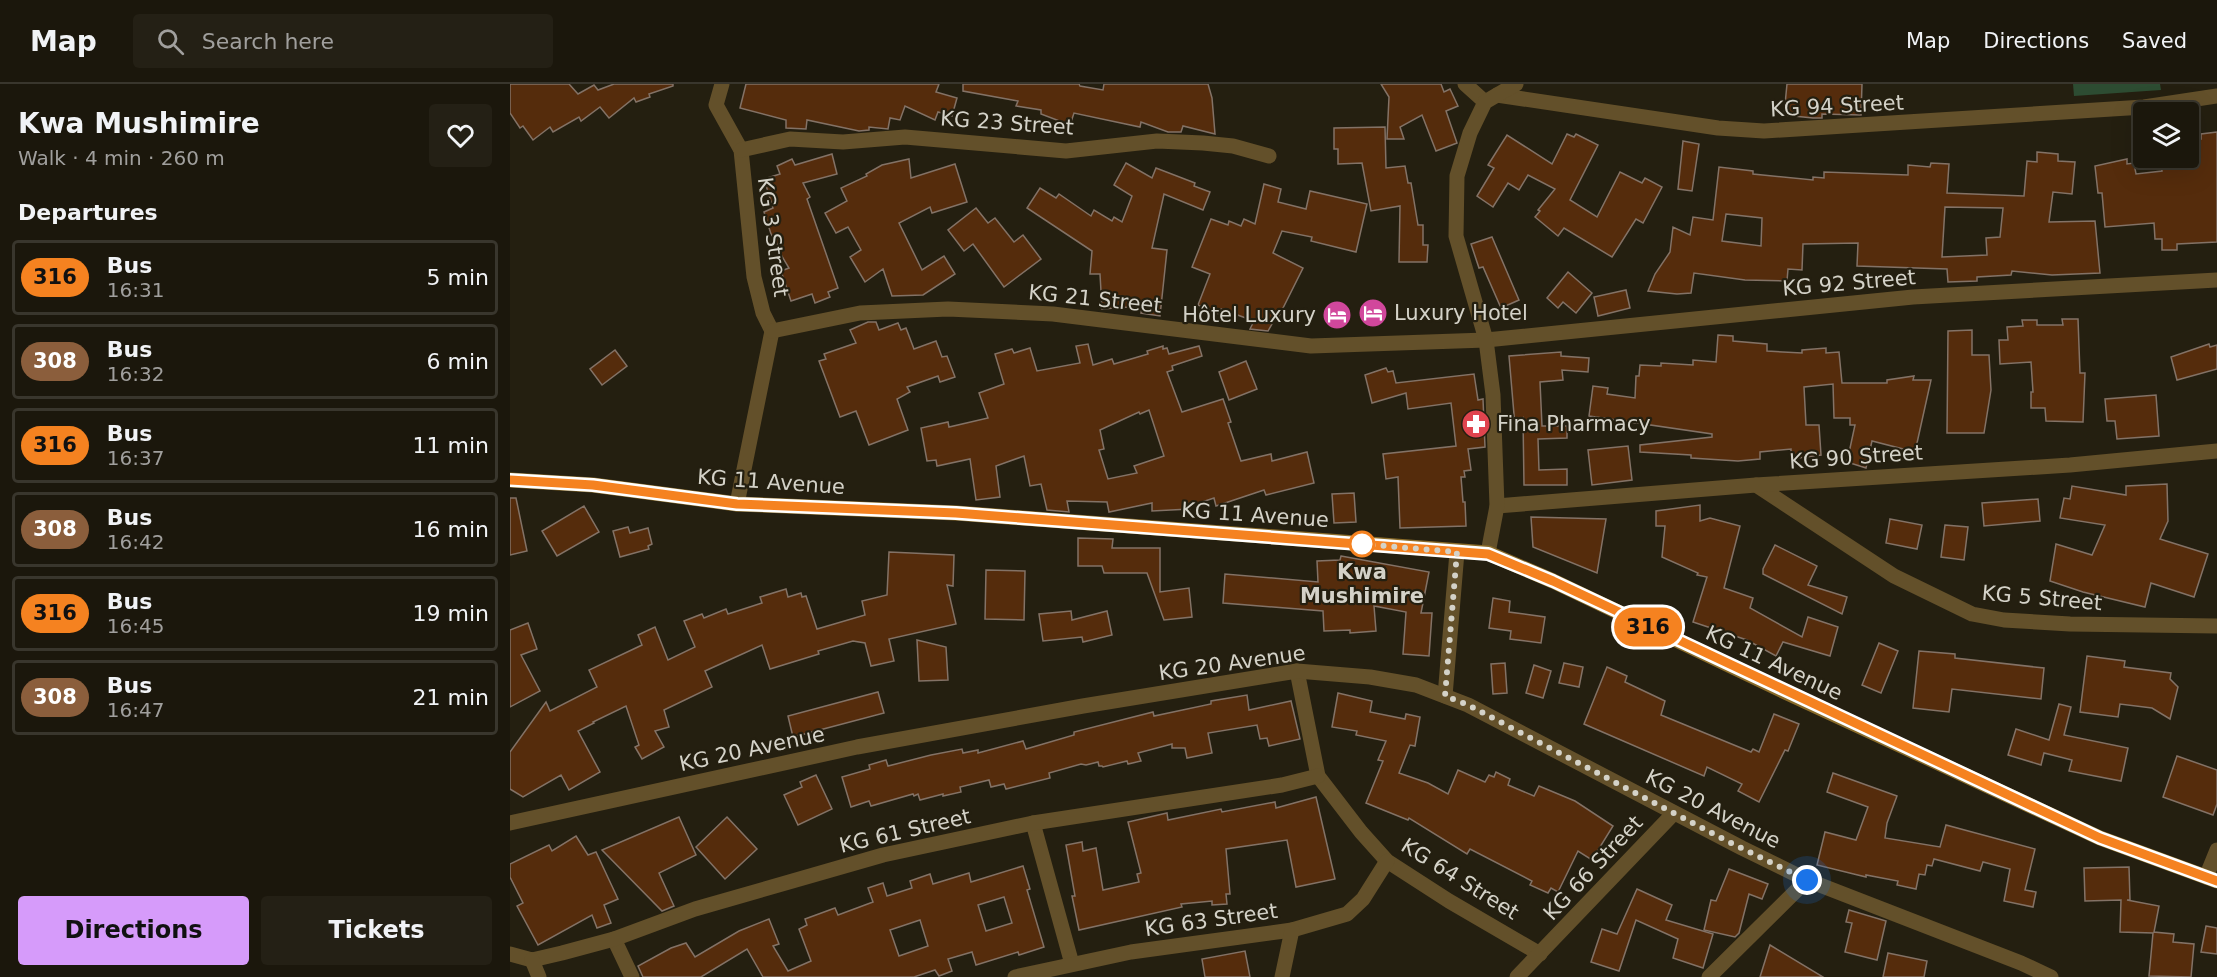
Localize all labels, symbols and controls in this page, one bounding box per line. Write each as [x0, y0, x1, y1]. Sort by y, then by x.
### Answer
search box [133, 14, 553, 68]
text: Map [30, 25, 97, 58]
icon: search [154, 25, 187, 58]
text: Search here [202, 29, 334, 54]
text: Map [1906, 29, 1950, 53]
text: Directions [1983, 29, 2089, 53]
text: Saved [2122, 29, 2187, 53]
street label: KG 94 Street [1769, 91, 1905, 121]
map controls [2133, 102, 2199, 168]
button: layers [2133, 102, 2199, 168]
button: heart [429, 104, 492, 167]
street label: KG 23 Street [939, 106, 1075, 140]
text: Kwa Mushimire [18, 107, 260, 140]
text: Walk · 4 min · 260 m [18, 146, 225, 170]
street label: KG 3 Street [753, 176, 793, 298]
text: Departures [18, 200, 158, 225]
text: Bus [107, 253, 152, 278]
text: 316 [33, 265, 77, 289]
text: 5 min [427, 265, 489, 290]
street label: KG 92 Street [1781, 265, 1917, 301]
text: 16:31 [107, 278, 164, 302]
street label: KG 21 Street [1027, 280, 1163, 318]
hotel icon: Luxury Hotel [1357, 297, 1389, 329]
hotel icon: Hôtel Luxury [1321, 299, 1353, 331]
place label: Luxury Hotel [1394, 301, 1528, 325]
place label: Hôtel Luxury [1182, 303, 1316, 327]
text: Bus [107, 337, 152, 362]
text: 308 [33, 349, 77, 373]
text: 6 min [427, 349, 489, 374]
text: 16:32 [107, 362, 164, 386]
pharmacy icon: Fina Pharmacy [1460, 408, 1492, 440]
place label: Fina Pharmacy [1497, 412, 1651, 436]
text: Bus [107, 421, 152, 446]
text: 316 [33, 433, 77, 457]
text: 11 min [413, 433, 489, 458]
street label: KG 90 Street [1788, 440, 1924, 474]
text: 16:37 [107, 446, 164, 470]
street label: KG 11 Avenue [696, 465, 846, 499]
street label: KG 11 Avenue [1180, 498, 1330, 532]
text: Bus [107, 505, 152, 530]
text: 308 [33, 517, 77, 541]
text: 16 min [413, 517, 489, 542]
text: 16:42 [107, 530, 164, 554]
marker: Kwa Mushimire [1349, 531, 1375, 557]
place label: Kwa Mushimire [1300, 560, 1424, 608]
street label: KG 5 Street [1981, 581, 2103, 615]
text: Bus [107, 589, 152, 614]
text: 316 [33, 601, 77, 625]
text: 19 min [413, 601, 489, 626]
line badge: 316 [1614, 608, 1682, 646]
text: 16:45 [107, 614, 164, 638]
text: 316 [1626, 615, 1670, 639]
street label: KG 11 Avenue [1702, 621, 1846, 705]
street label: KG 20 Avenue [1157, 641, 1307, 685]
text: Bus [107, 673, 152, 698]
text: 308 [33, 685, 77, 709]
text: 21 min [413, 685, 489, 710]
text: 16:47 [107, 698, 164, 722]
street label: KG 20 Avenue [677, 722, 827, 776]
street label: KG 20 Avenue [1642, 765, 1784, 853]
street label: KG 61 Street [837, 804, 973, 858]
street label: KG 66 Street [1539, 811, 1647, 925]
street label: KG 64 Street [1397, 833, 1523, 925]
your location [1792, 865, 1822, 895]
button: Directions [18, 896, 249, 965]
button: Tickets [261, 896, 492, 965]
street label: KG 63 Street [1143, 899, 1279, 941]

